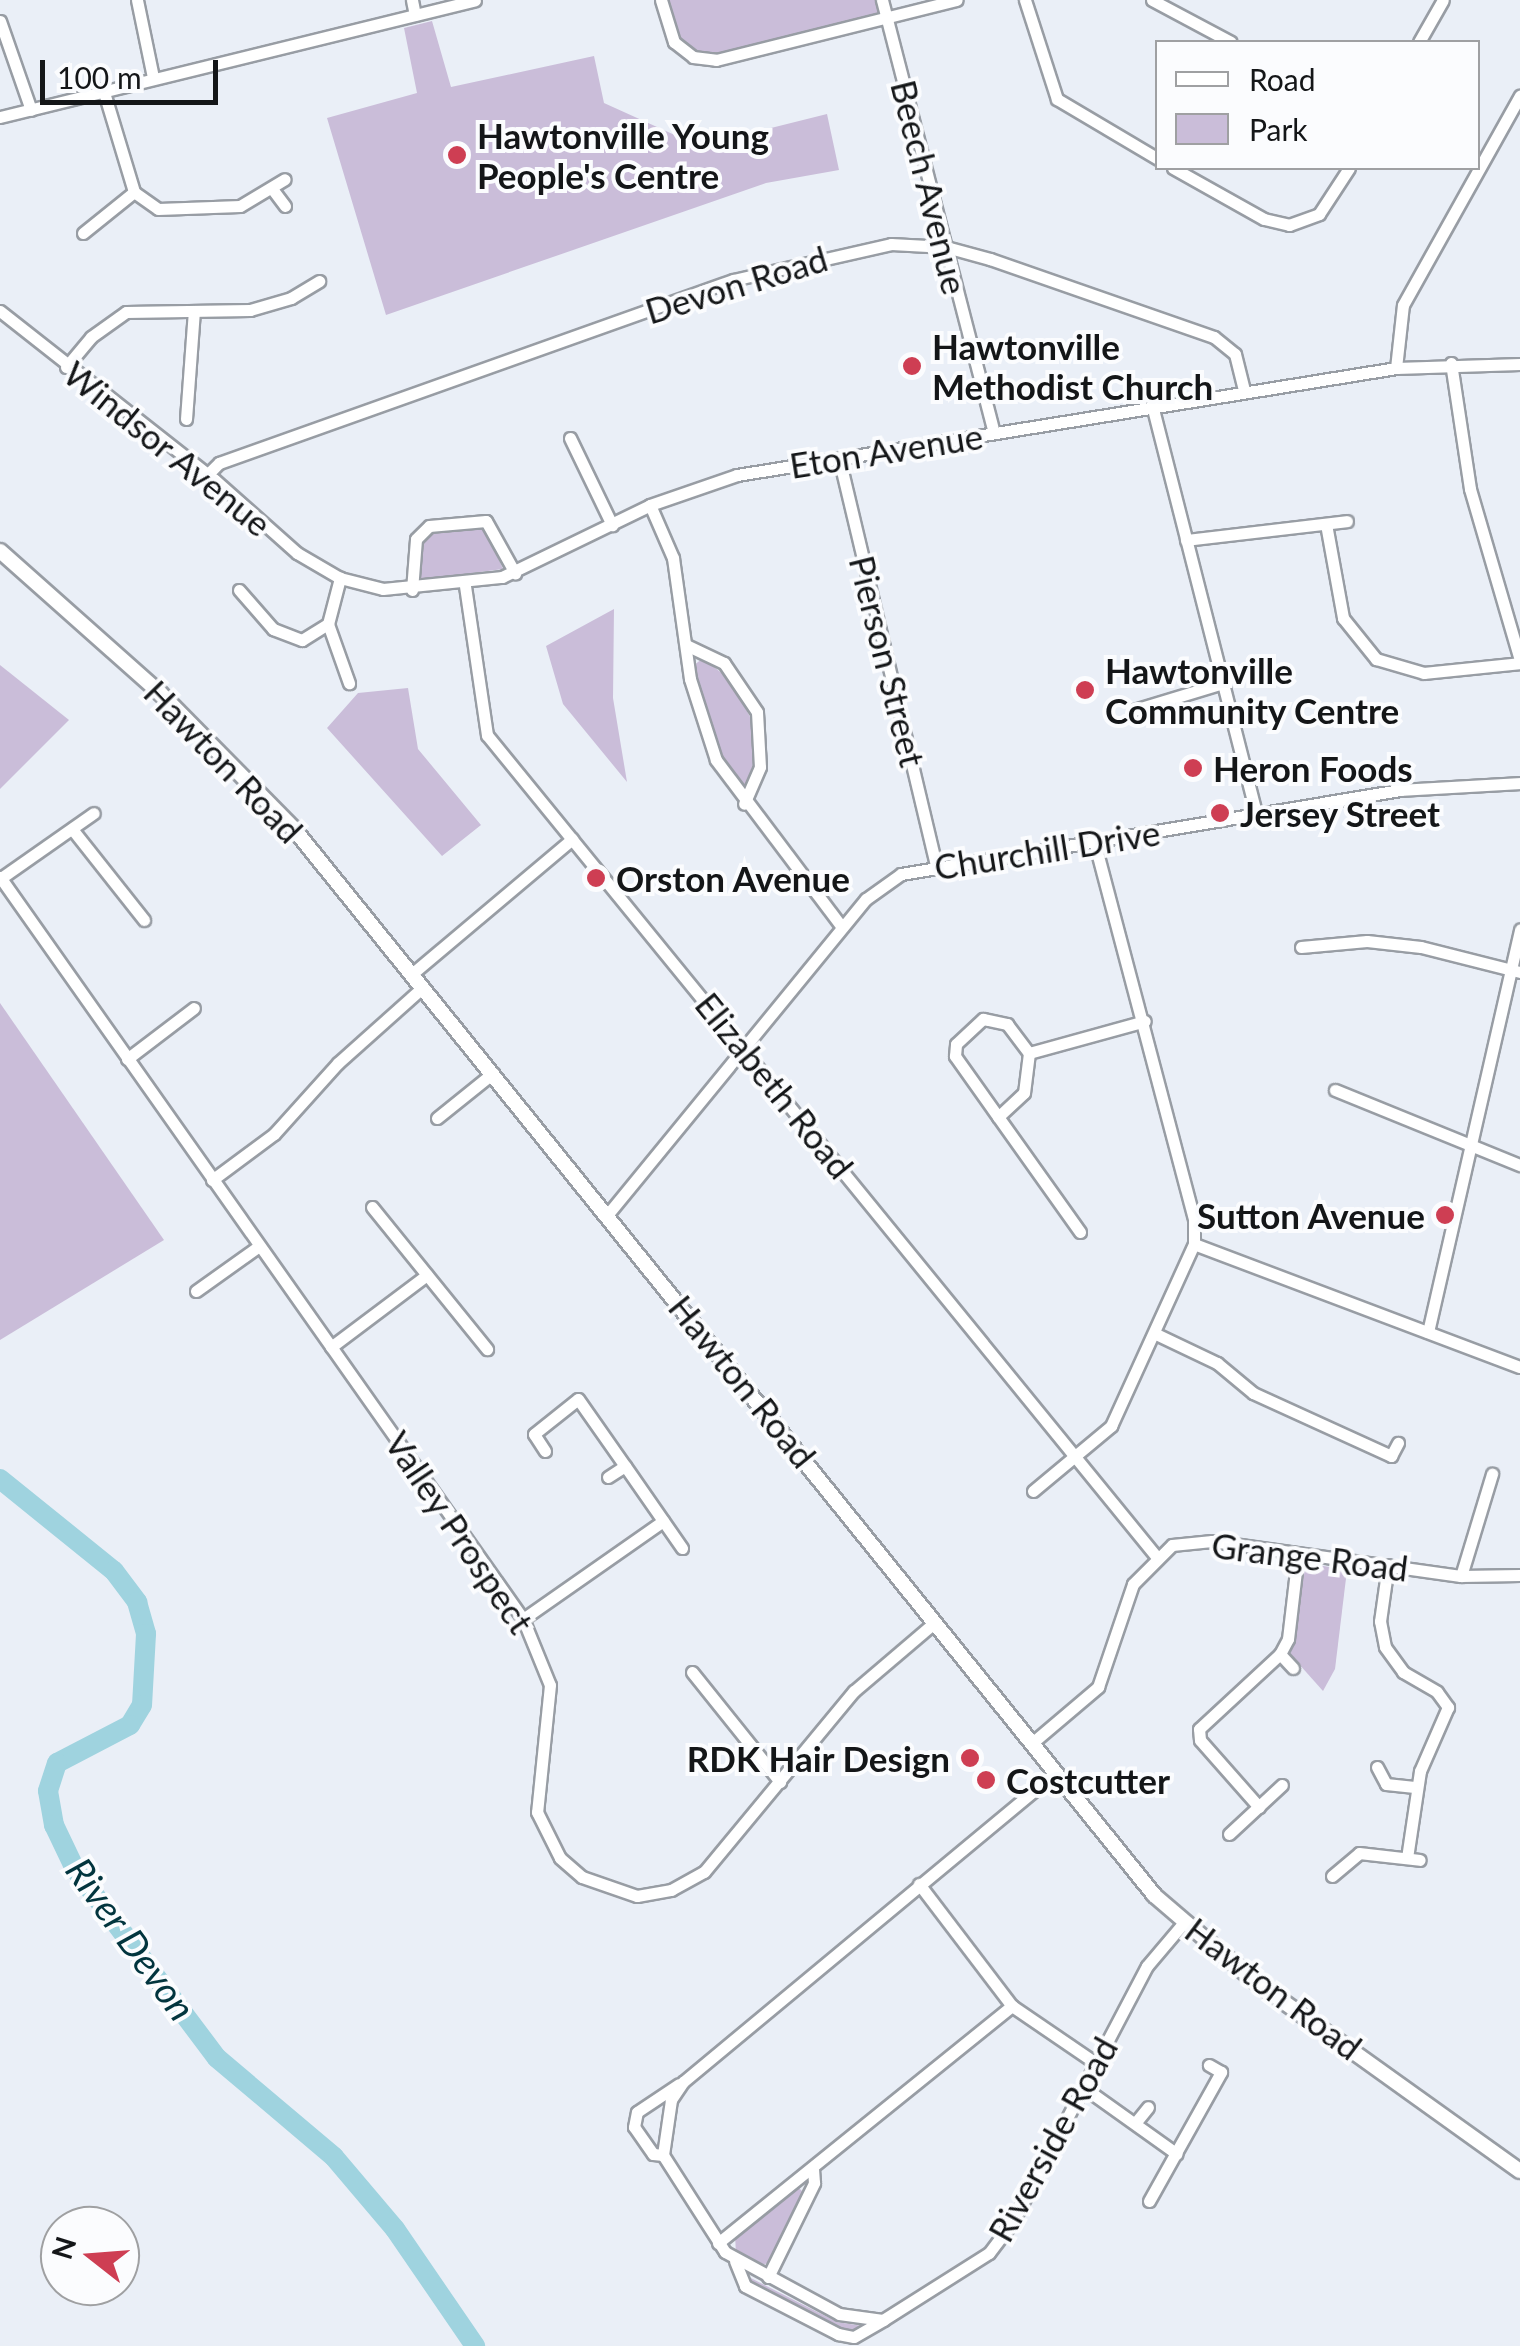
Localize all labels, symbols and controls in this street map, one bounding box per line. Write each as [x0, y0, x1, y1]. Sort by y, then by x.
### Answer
scale bar [45, 40, 222, 102]
legend [1155, 40, 1480, 170]
text: 100 m [57, 59, 142, 95]
text: Road [1249, 61, 1316, 97]
street label: Beech Avenue [883, 75, 977, 299]
text: Park [1249, 111, 1308, 147]
place label: Hawtonville Young People's Centre [477, 114, 770, 196]
marker: Hawtonville Young People's Centre [446, 144, 468, 166]
street label: Devon Road [640, 236, 832, 332]
place label: Hawtonville Methodist Church [932, 325, 1213, 407]
street label: Windsor Avenue [55, 351, 281, 545]
marker: Hawtonville Methodist Church [901, 355, 923, 377]
street label: Eton Avenue [786, 414, 986, 486]
street label: Pierson Street [841, 551, 935, 771]
place label: Hawtonville Community Centre [1105, 649, 1400, 731]
street label: Hawton Road [136, 671, 312, 851]
marker: Hawtonville Community Centre [1074, 679, 1096, 701]
place label: Heron Foods [1213, 747, 1413, 789]
marker: Heron Foods [1182, 757, 1204, 779]
place label: Jersey Street [1240, 792, 1441, 834]
marker: Jersey Street [1209, 802, 1231, 824]
street label: Churchill Drive [931, 810, 1163, 888]
place label: Orston Avenue [616, 857, 851, 899]
marker: Orston Avenue [585, 867, 607, 889]
street label: Elizabeth Road [687, 984, 863, 1186]
place label: Sutton Avenue [1196, 1194, 1425, 1236]
marker: Sutton Avenue [1434, 1204, 1456, 1226]
street label: Hawton Road [661, 1286, 825, 1476]
street label: Valley Prospect [377, 1423, 543, 1641]
street label: Grange Road [1209, 1523, 1411, 1589]
place label: RDK Hair Design [686, 1737, 950, 1779]
marker: RDK Hair Design [959, 1747, 981, 1769]
place label: Costcutter [1006, 1759, 1170, 1801]
marker: Costcutter [975, 1769, 997, 1791]
water label: River Devon [57, 1848, 205, 2030]
street label: Hawton Road [1178, 1908, 1370, 2068]
street label: Riverside Road [979, 2030, 1125, 2248]
north arrow [40, 2206, 140, 2306]
text: N [44, 2233, 83, 2263]

